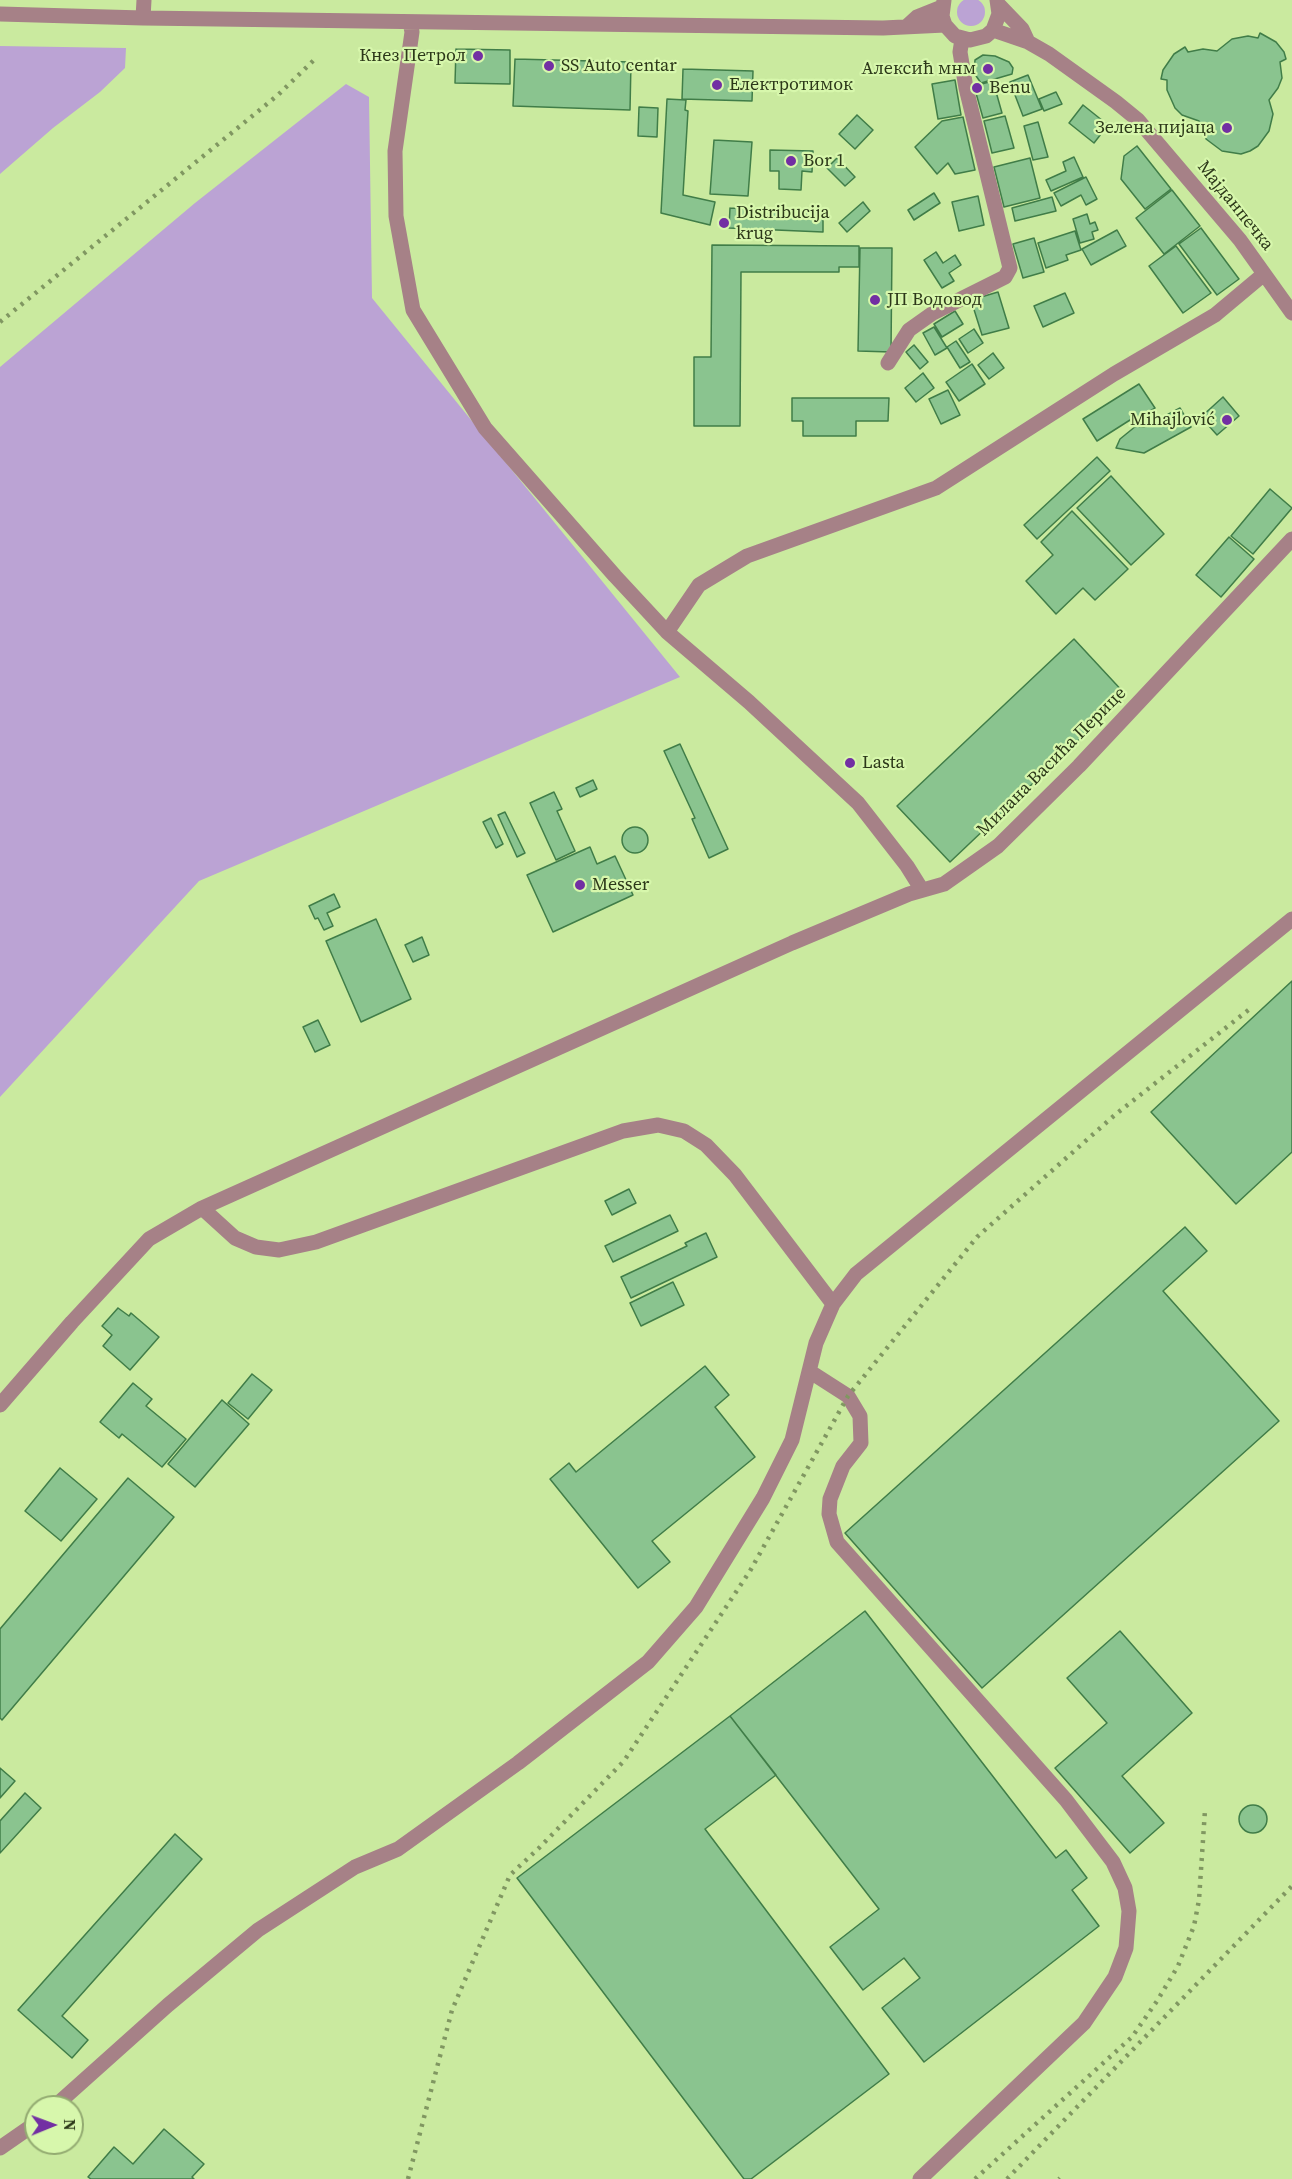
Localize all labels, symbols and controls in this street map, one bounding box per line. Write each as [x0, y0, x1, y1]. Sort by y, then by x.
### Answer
place label: Кнез Петрол [359, 45, 466, 67]
marker: Кнез Петрол [471, 49, 485, 63]
place label: SS Auto centar [561, 55, 677, 77]
place label: Алексић мнм [862, 58, 976, 80]
marker: SS Auto centar [542, 59, 556, 73]
marker: Алексић мнм [981, 62, 995, 76]
place label: Електротимок [729, 74, 853, 96]
place label: Benu [989, 77, 1031, 99]
marker: Електротимок [710, 78, 724, 92]
marker: Benu [970, 81, 984, 95]
place label: Зелена пијаца [1095, 117, 1215, 139]
marker: Зелена пијаца [1220, 121, 1234, 135]
place label: Bor 1 [803, 150, 845, 172]
marker: Bor 1 [784, 154, 798, 168]
street label: Мајданпечка [1192, 157, 1278, 255]
place label: Distribucija krug [736, 202, 830, 244]
marker: Distribucija krug [717, 216, 731, 230]
place label: ЈП Водовод [887, 289, 982, 311]
marker: ЈП Водовод [868, 293, 882, 307]
place label: Mihajlović [1130, 409, 1215, 431]
marker: Mihajlović [1220, 413, 1234, 427]
street label: Милана Васића Перице [973, 683, 1131, 841]
place label: Lasta [862, 752, 905, 774]
marker: Lasta [843, 756, 857, 770]
place label: Messer [592, 874, 649, 896]
marker: Messer [573, 878, 587, 892]
north arrow [24, 2095, 84, 2155]
text: N [59, 2119, 81, 2131]

